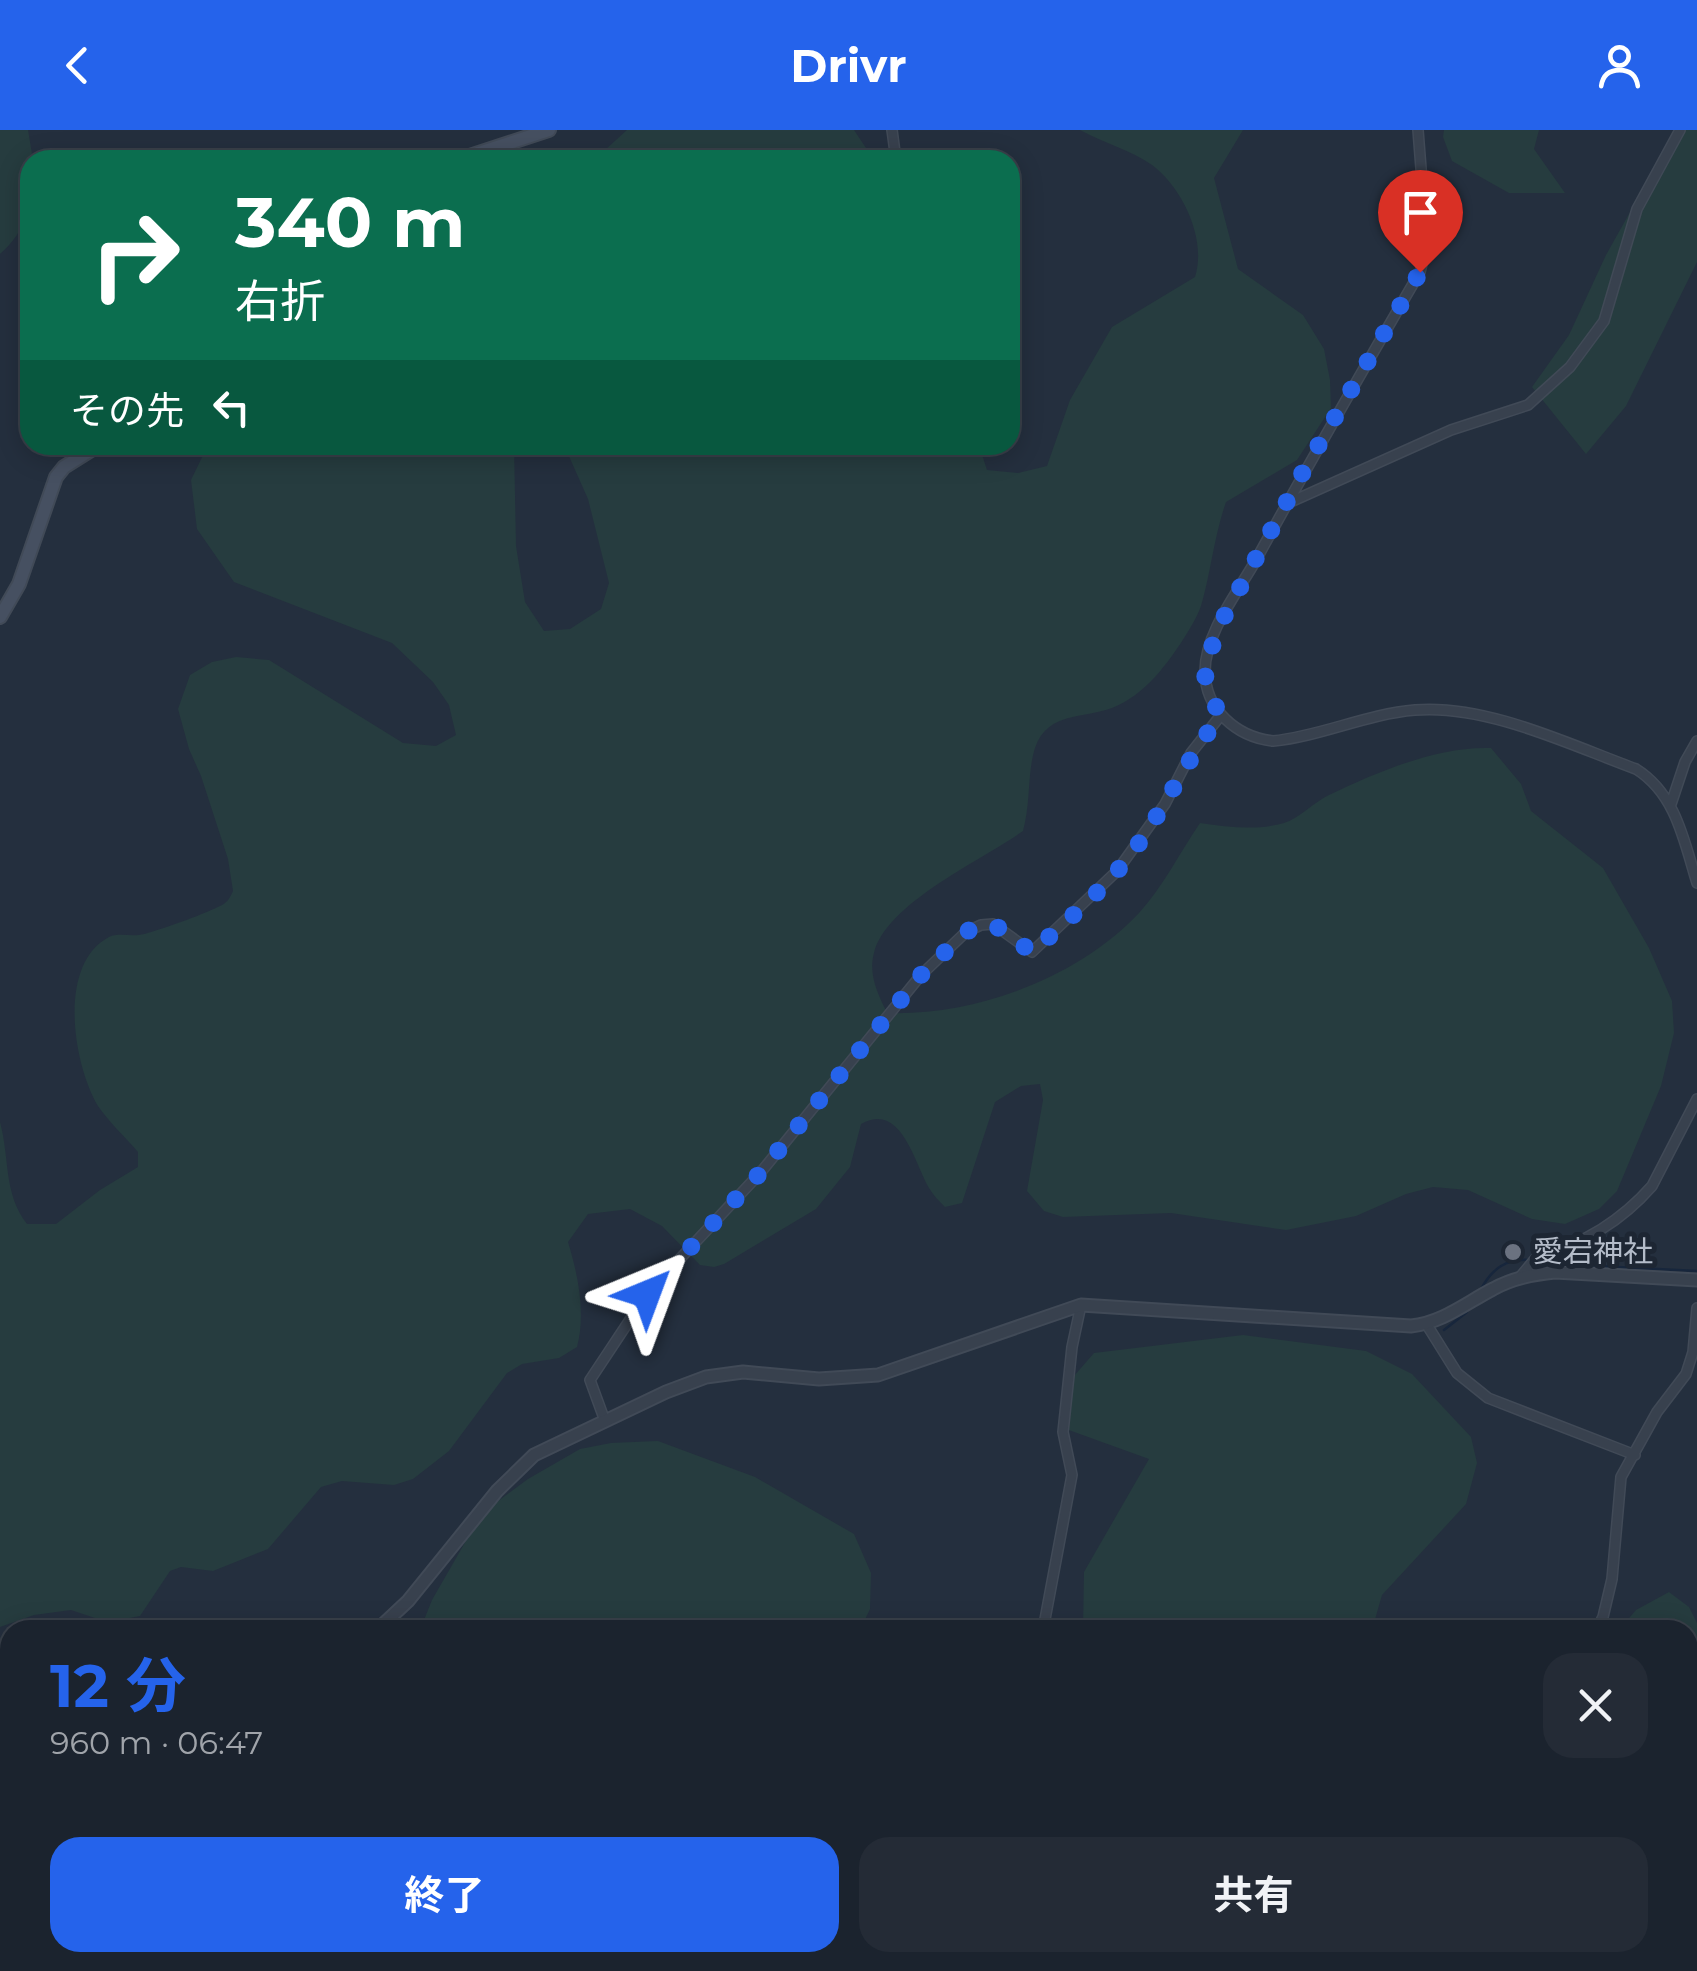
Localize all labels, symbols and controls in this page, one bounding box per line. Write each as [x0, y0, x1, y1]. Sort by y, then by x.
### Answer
icon: back [50, 38, 105, 93]
text: Drivr [790, 38, 907, 93]
icon: person [1592, 38, 1647, 93]
pin [1378, 170, 1463, 273]
text: 340 m [235, 179, 465, 265]
icon: arrive [1393, 185, 1448, 240]
icon: right [70, 190, 200, 320]
text: 右折 [235, 273, 325, 328]
icon: left [204, 380, 259, 435]
text: その先 [70, 387, 184, 434]
place label: 愛宕神社 [1533, 1233, 1653, 1270]
marker: 愛宕神社 [1502, 1241, 1524, 1263]
position arrow [595, 1242, 699, 1346]
text: 12 分 [50, 1649, 186, 1722]
button: close [1543, 1653, 1648, 1758]
text: 960 m · 06:47 [50, 1723, 263, 1762]
button: 終了 [50, 1837, 839, 1952]
button: 共有 [859, 1837, 1648, 1952]

